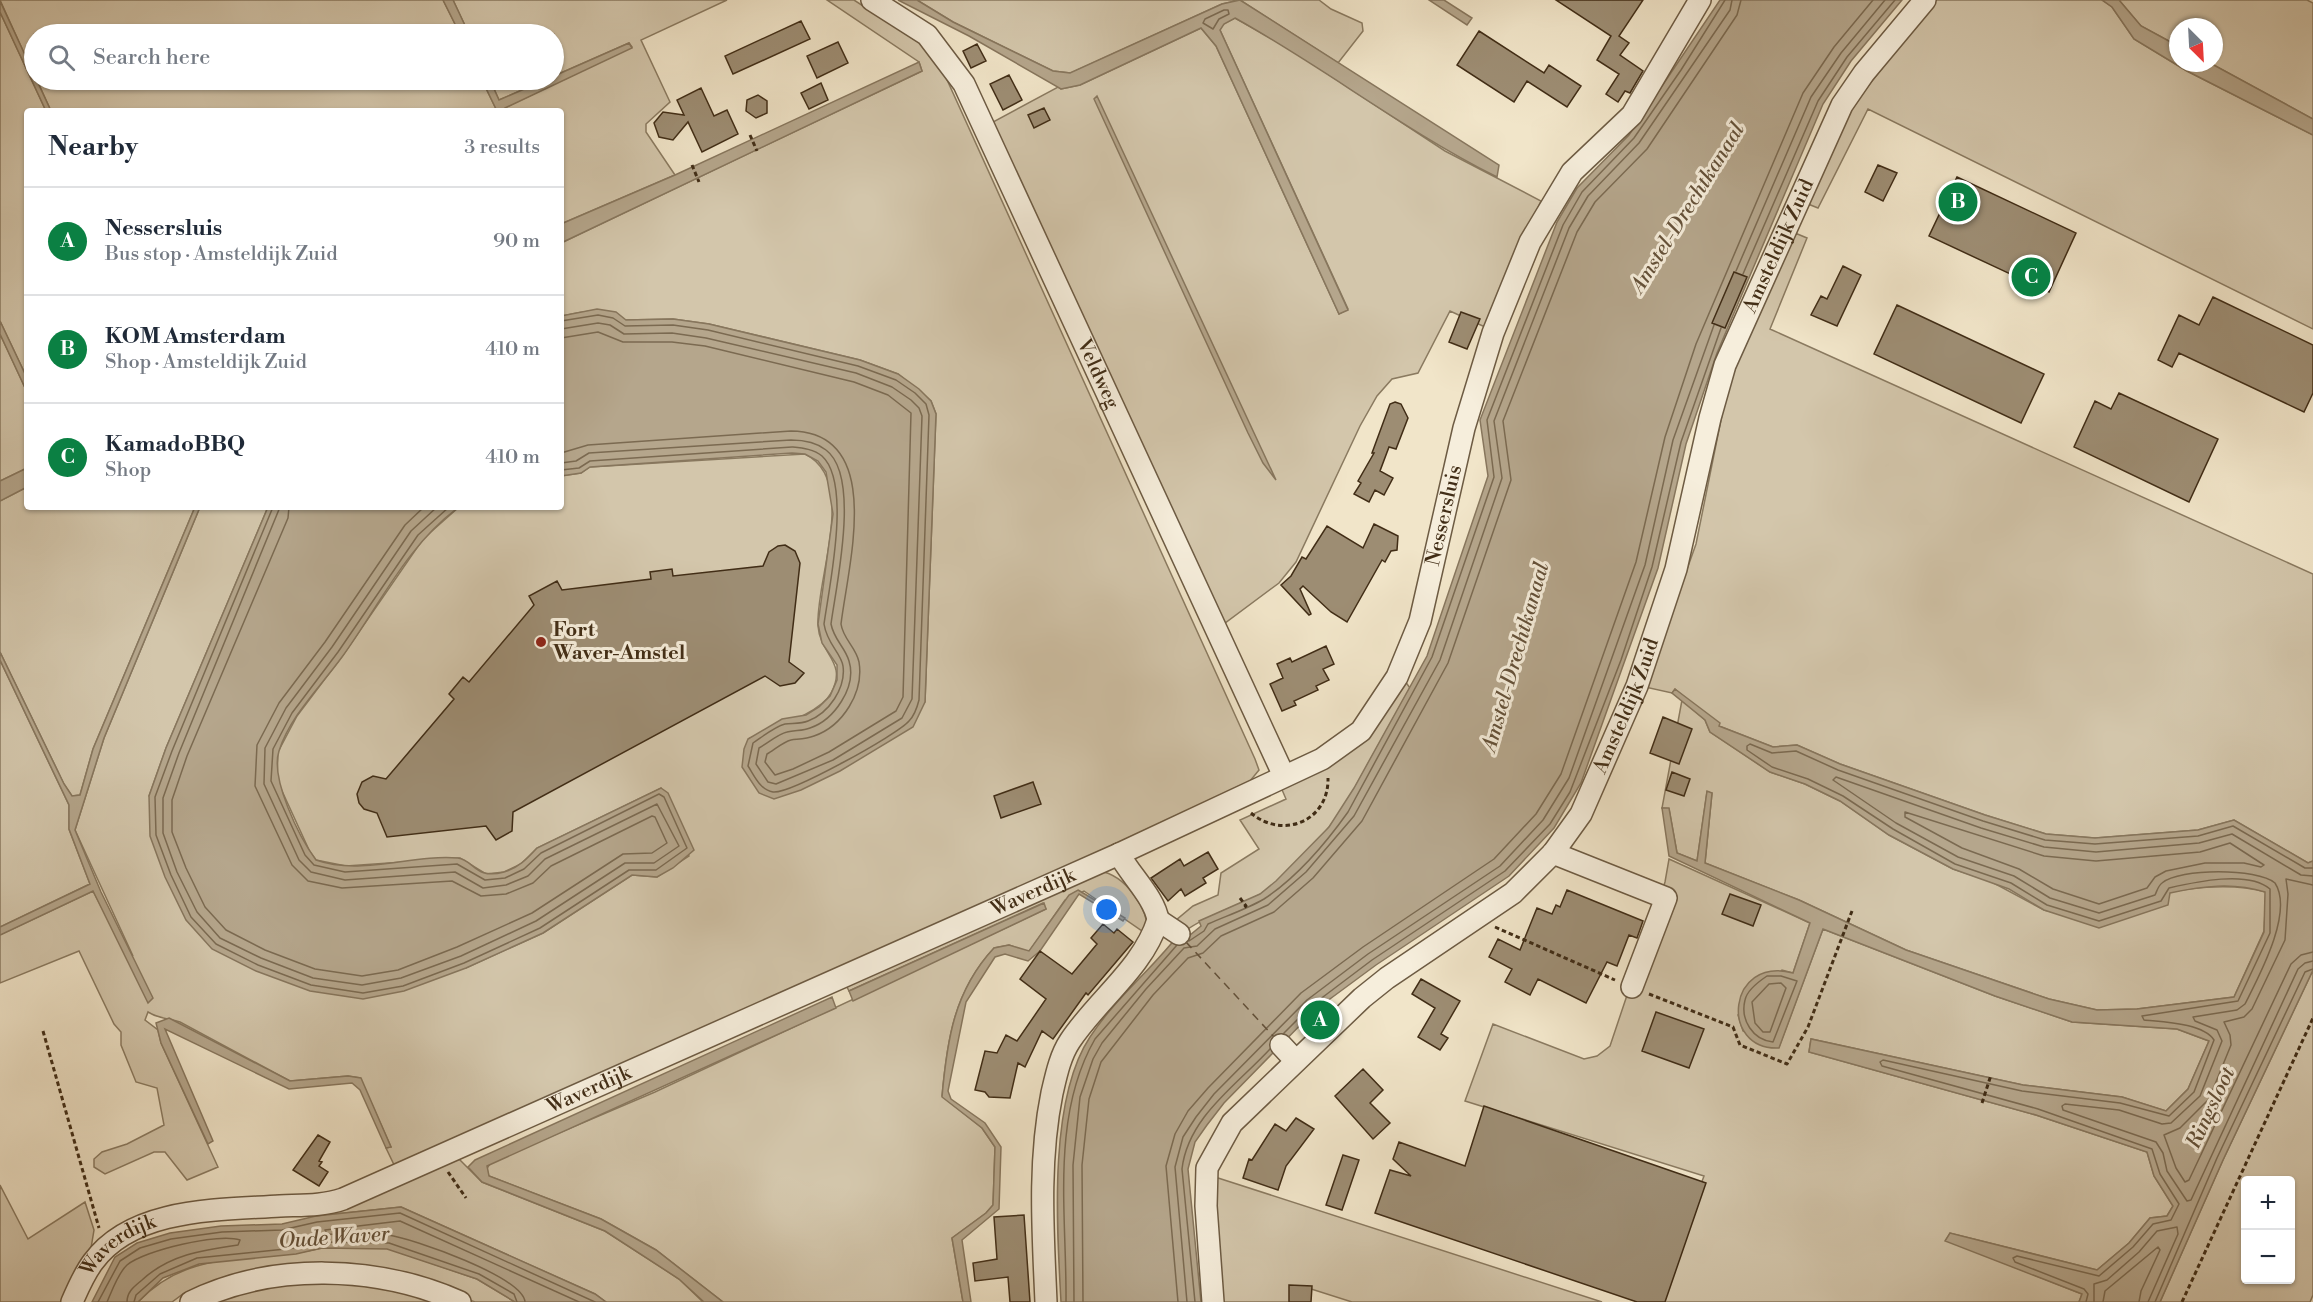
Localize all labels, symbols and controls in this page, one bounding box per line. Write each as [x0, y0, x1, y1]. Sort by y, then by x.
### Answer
north arrow [2169, 18, 2223, 72]
search box [24, 24, 564, 90]
icon: search [45, 41, 78, 74]
text: Search here [93, 44, 210, 71]
water label: Amstel-Drechtkanaal [1624, 118, 1751, 300]
text: Nearby [48, 131, 138, 163]
text: 3 results [464, 135, 540, 160]
street label: Amsteldijk Zuid [1737, 175, 1820, 318]
pin: B [1938, 180, 1978, 224]
text: Nessersluis [105, 215, 222, 242]
text: A [60, 229, 75, 254]
text: 90 m [493, 229, 540, 254]
text: Bus stop · Amsteldijk Zuid [105, 242, 338, 267]
pin: C [2012, 254, 2050, 300]
text: KOM Amsterdam [105, 323, 286, 350]
street label: Veldweg [1071, 334, 1125, 413]
text: B [60, 337, 75, 362]
text: 410 m [485, 337, 540, 362]
text: Shop · Amsteldijk Zuid [105, 350, 307, 375]
text: KamadoBBQ [105, 431, 245, 458]
text: C [60, 445, 75, 470]
text: 410 m [485, 445, 540, 470]
text: Shop [105, 458, 151, 483]
street label: Nessersluis [1421, 463, 1468, 568]
water label: Amstel-Drechtkanaal [1476, 559, 1556, 757]
place label: Fort Waver-Amstel [552, 618, 686, 666]
street label: Amsteldijk Zuid [1587, 634, 1665, 779]
marker: Fort Waver-Amstel [534, 635, 548, 649]
street label: Waverdijk [986, 862, 1081, 922]
your location [1092, 895, 1121, 924]
pin: A [1300, 998, 1340, 1042]
street label: Waverdijk [542, 1059, 636, 1120]
water label: Ringsloot [2180, 1062, 2242, 1154]
map controls [2241, 1176, 2295, 1284]
button: + [2241, 1176, 2295, 1230]
street label: Waverdijk [74, 1208, 160, 1281]
water label: Oude Waver [278, 1221, 391, 1255]
button: − [2241, 1230, 2295, 1284]

